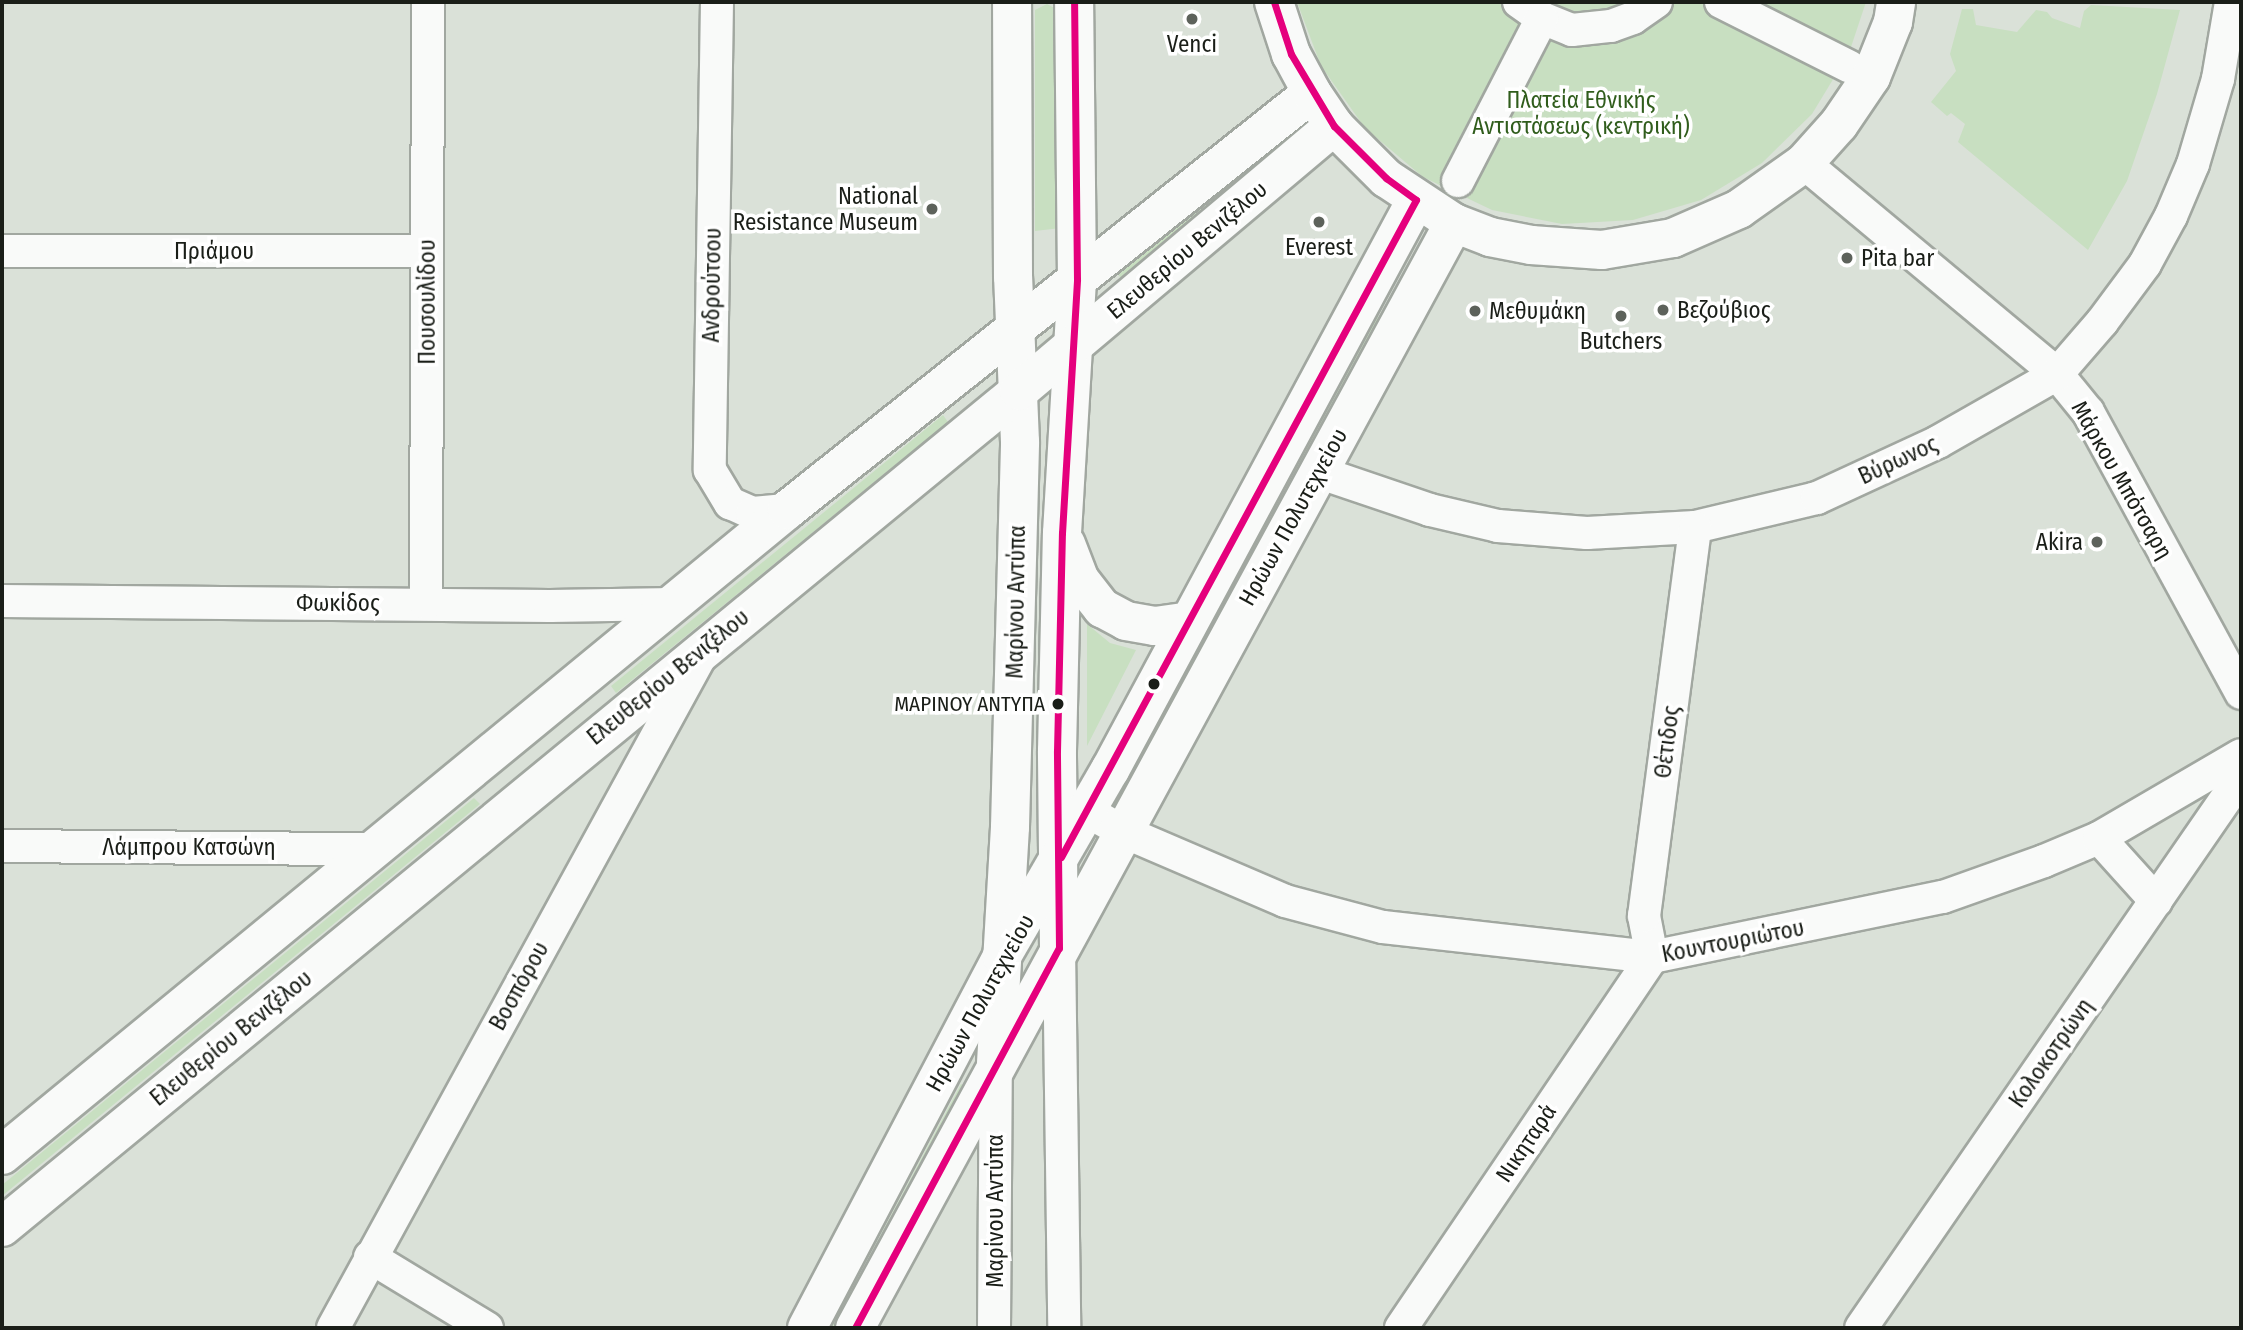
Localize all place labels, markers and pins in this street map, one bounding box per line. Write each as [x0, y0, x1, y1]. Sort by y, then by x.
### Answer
marker: Venci [1184, 11, 1200, 27]
place label: Venci [1167, 30, 1217, 58]
place label: National Resistance Museum [733, 182, 918, 236]
marker: National Resistance Museum [924, 201, 940, 217]
marker: Everest [1311, 214, 1327, 230]
place label: Everest [1285, 233, 1353, 261]
place label: Pita bar [1861, 244, 1934, 272]
marker: Pita bar [1839, 250, 1855, 266]
place label: Βεζούβιος [1677, 296, 1770, 324]
place label: Μεθυμάκη [1489, 297, 1586, 325]
marker: Βεζούβιος [1655, 302, 1671, 318]
marker: Μεθυμάκη [1467, 303, 1483, 319]
marker: Butchers [1613, 308, 1629, 324]
place label: Butchers [1580, 327, 1662, 355]
place label: Akira [2036, 528, 2083, 556]
marker: Akira [2089, 534, 2105, 550]
unlabelled marker [1147, 677, 1161, 691]
place label: ΜΑΡΙΝΟΥ ΑΝΤΥΠΑ [894, 691, 1045, 717]
marker: ΜΑΡΙΝΟΥ ΑΝΤΥΠΑ [1051, 697, 1065, 711]

